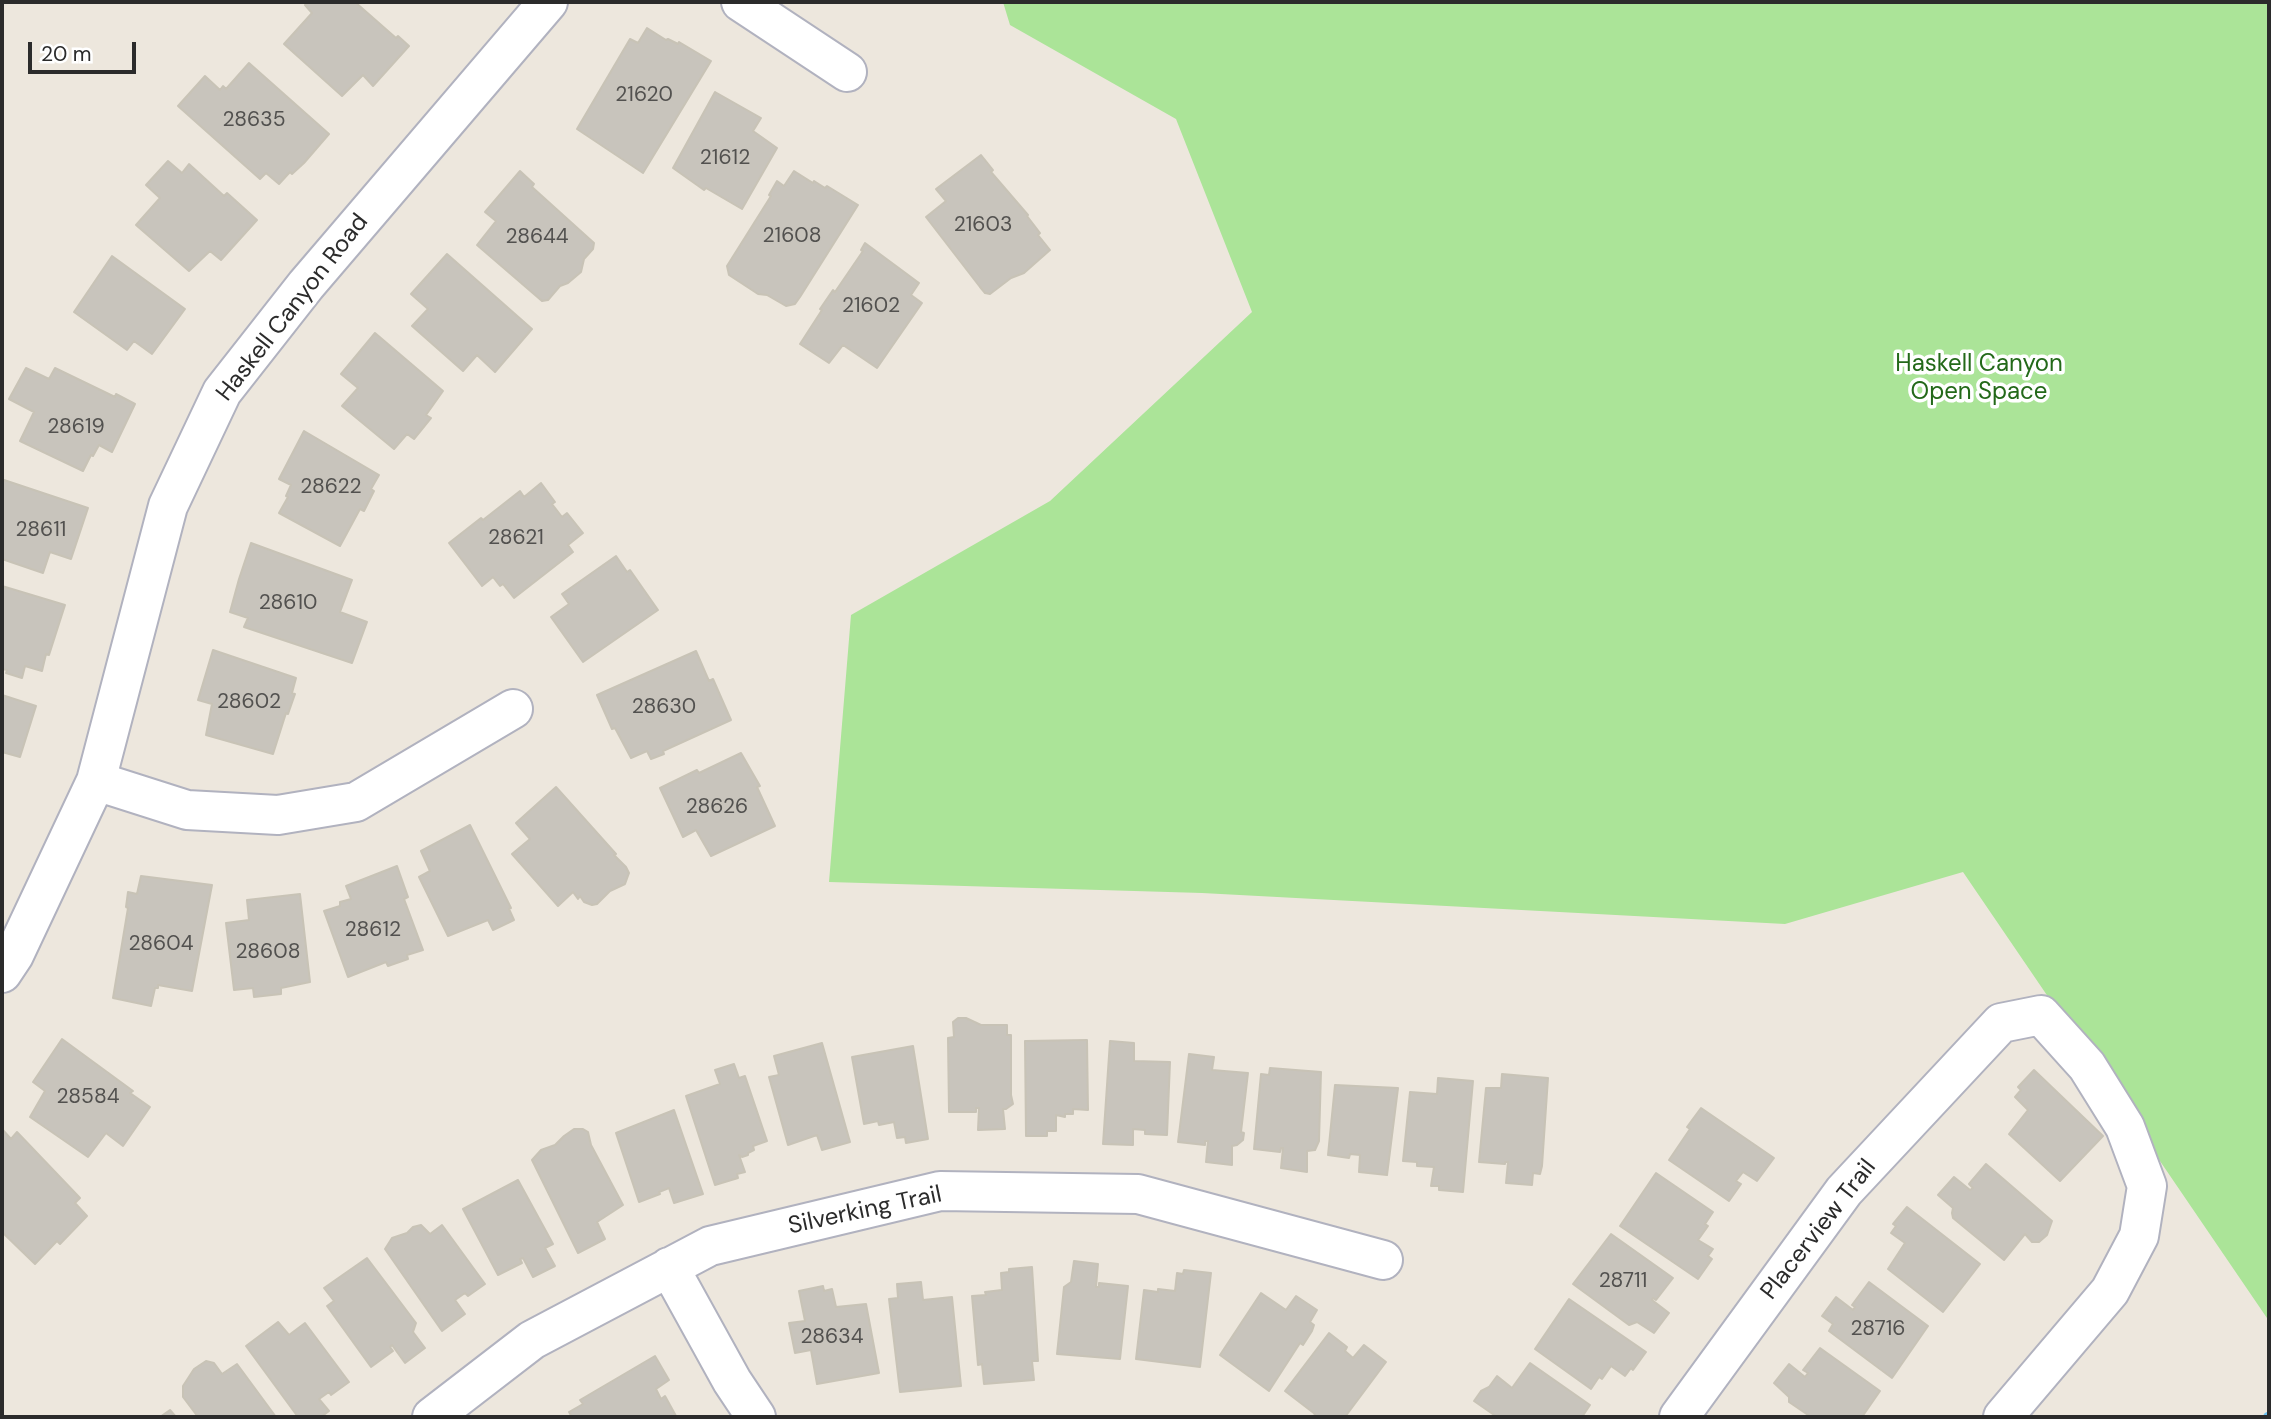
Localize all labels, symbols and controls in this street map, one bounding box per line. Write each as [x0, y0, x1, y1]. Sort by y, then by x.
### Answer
scale bar [32, 28, 140, 72]
text: 20 m [41, 40, 92, 68]
house number: 21620 [615, 82, 673, 108]
house number: 28635 [223, 107, 285, 133]
house number: 21612 [700, 145, 750, 171]
street label: Haskell Canyon Road [211, 209, 375, 407]
house number: 21603 [954, 212, 1012, 238]
house number: 21608 [763, 223, 821, 249]
house number: 28644 [505, 224, 569, 250]
house number: 21602 [842, 293, 900, 319]
park label: Haskell Canyon Open Space [1895, 351, 2063, 407]
house number: 28619 [47, 414, 105, 440]
house number: 28622 [300, 474, 362, 500]
house number: 28611 [16, 517, 66, 543]
house number: 28621 [488, 525, 544, 551]
house number: 28610 [259, 590, 317, 616]
house number: 28602 [217, 689, 281, 715]
house number: 28630 [632, 694, 696, 720]
house number: 28626 [686, 794, 748, 820]
house number: 28612 [345, 917, 401, 943]
house number: 28604 [129, 931, 193, 957]
house number: 28608 [236, 939, 300, 965]
house number: 28584 [57, 1084, 119, 1110]
street label: Placerview Trail [1755, 1154, 1883, 1306]
street label: Silverking Trail [786, 1181, 944, 1241]
house number: 28711 [1599, 1268, 1647, 1294]
house number: 28716 [1851, 1316, 1905, 1342]
house number: 28634 [801, 1324, 863, 1350]

